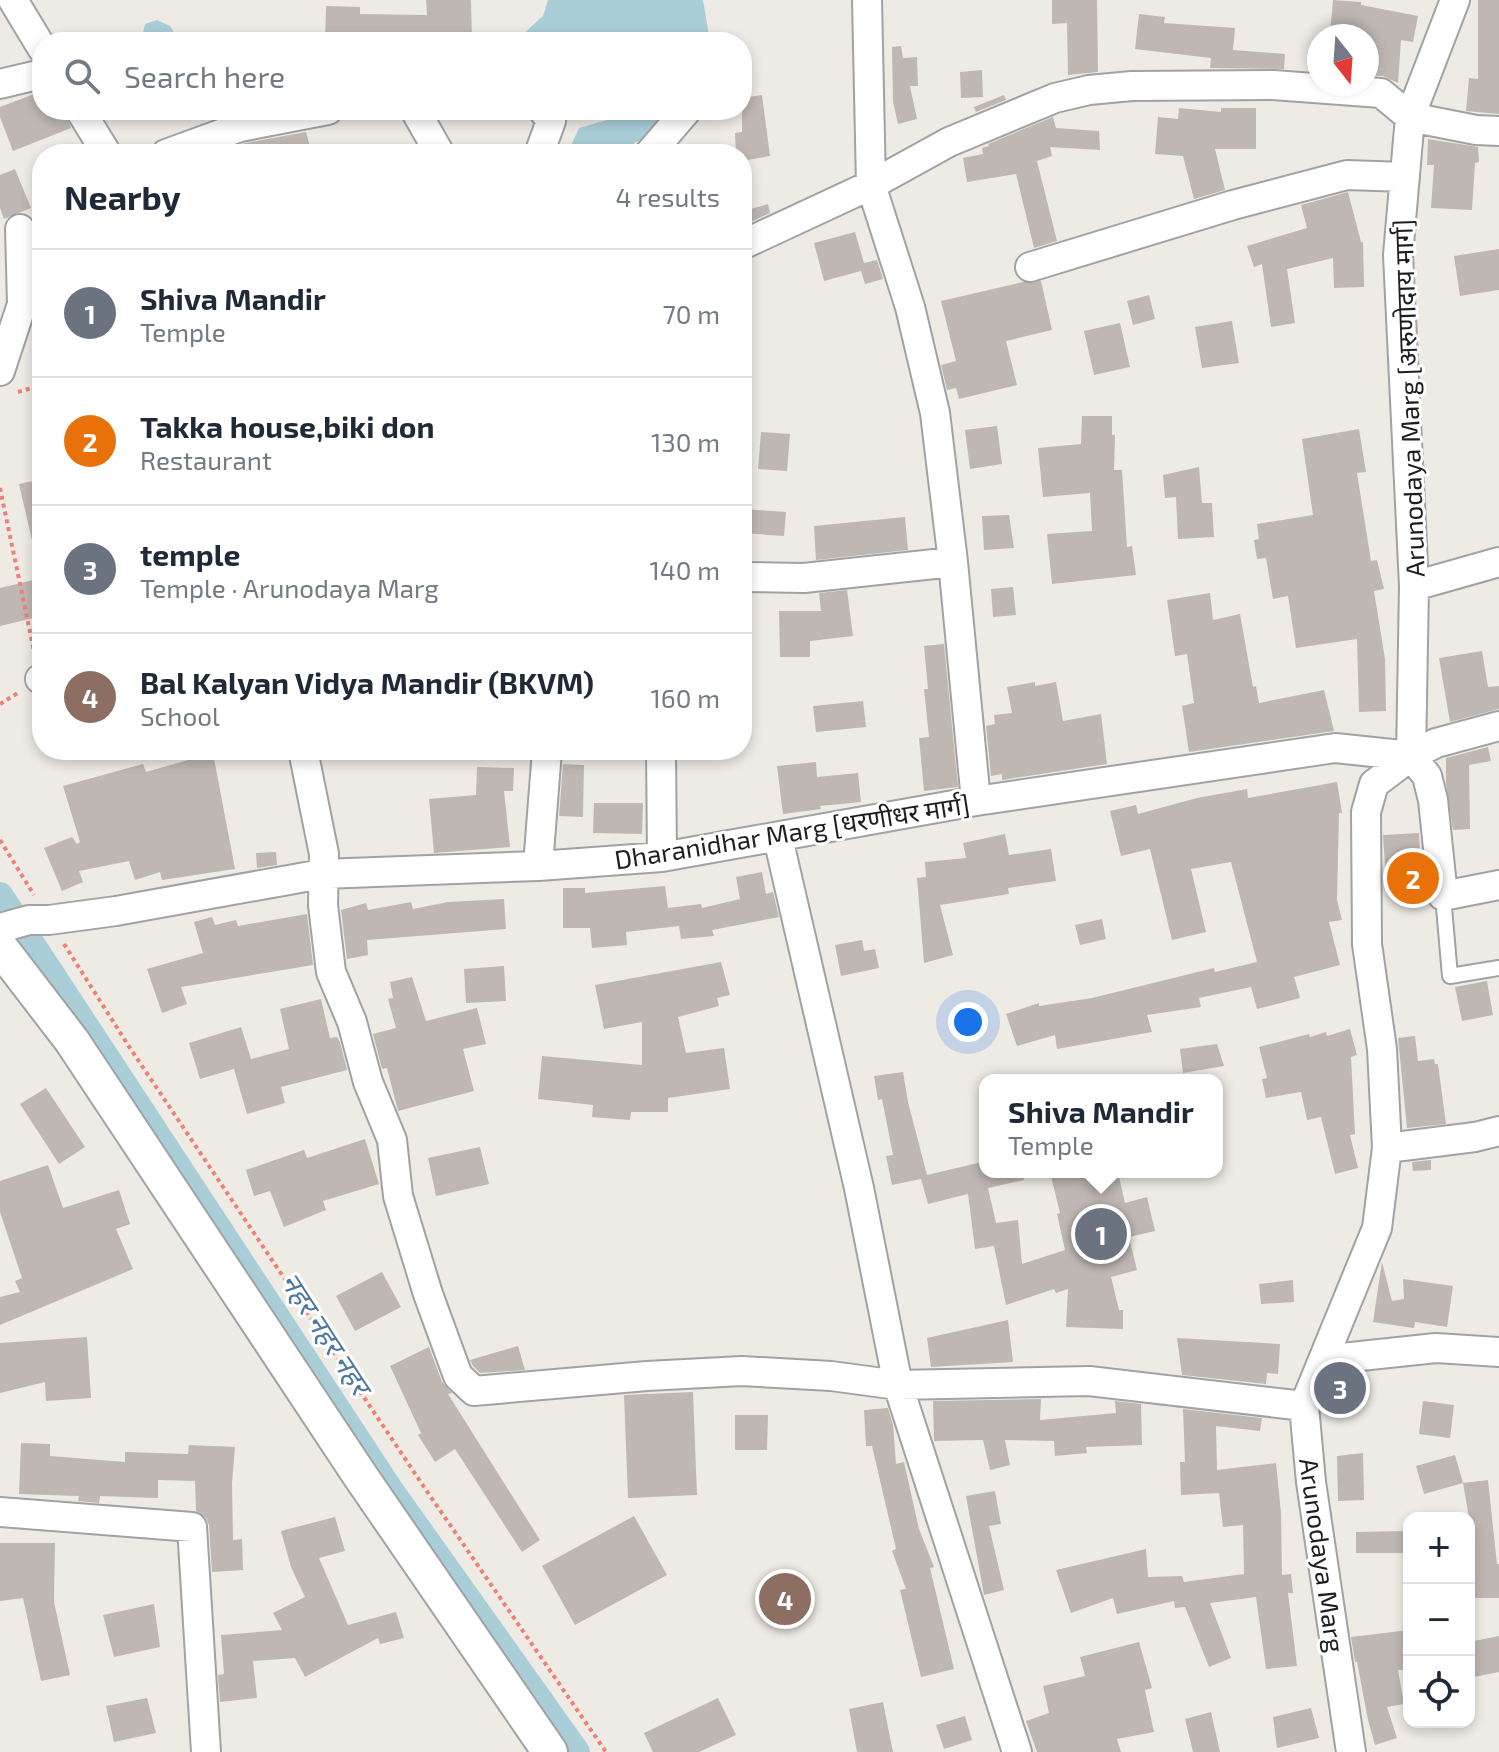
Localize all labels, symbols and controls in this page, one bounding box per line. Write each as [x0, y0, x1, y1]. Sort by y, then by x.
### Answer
north arrow [1307, 24, 1379, 96]
search box [32, 32, 752, 120]
icon: search [60, 54, 104, 98]
text: Search here [124, 58, 285, 94]
text: Nearby [64, 176, 181, 217]
text: 4 results [615, 181, 720, 212]
street label: Arunodaya Marg [अरुणोदा‍य मार्ग] [1386, 218, 1430, 578]
text: Shiva Mandir [140, 280, 326, 316]
text: 1 [84, 298, 96, 329]
text: 70 m [662, 298, 720, 329]
text: Temple [140, 316, 226, 347]
text: Takka house,biki don [140, 408, 435, 444]
text: 2 [82, 426, 98, 457]
text: 130 m [651, 426, 720, 457]
text: Restaurant [140, 444, 272, 475]
text: temple [140, 536, 240, 572]
text: 3 [83, 554, 97, 585]
text: 140 m [649, 554, 720, 585]
text: Temple · Arunodaya Marg [140, 572, 439, 603]
text: Bal Kalyan Vidya Mandir (BKVM) [140, 664, 594, 700]
text: 4 [82, 682, 98, 713]
text: 160 m [651, 682, 720, 713]
text: School [140, 700, 220, 731]
street label: Dharanidhar Marg [धरणीधर मार्ग] [612, 788, 972, 874]
pin: 2 [1387, 848, 1439, 908]
your location [948, 1002, 988, 1042]
popup [979, 1074, 1223, 1178]
text: Shiva Mandir [1008, 1093, 1194, 1129]
text: Temple [1008, 1129, 1094, 1160]
pin: 1 [1075, 1204, 1127, 1264]
water label: नहर नहर नहर [274, 1266, 381, 1405]
pin: 3 [1314, 1358, 1366, 1418]
street label: Arunodaya Marg [1294, 1456, 1352, 1654]
map controls [1403, 1512, 1475, 1728]
button: + [1403, 1512, 1475, 1584]
pin: 4 [759, 1569, 811, 1629]
button: − [1403, 1584, 1475, 1656]
button: locate [1403, 1656, 1475, 1728]

